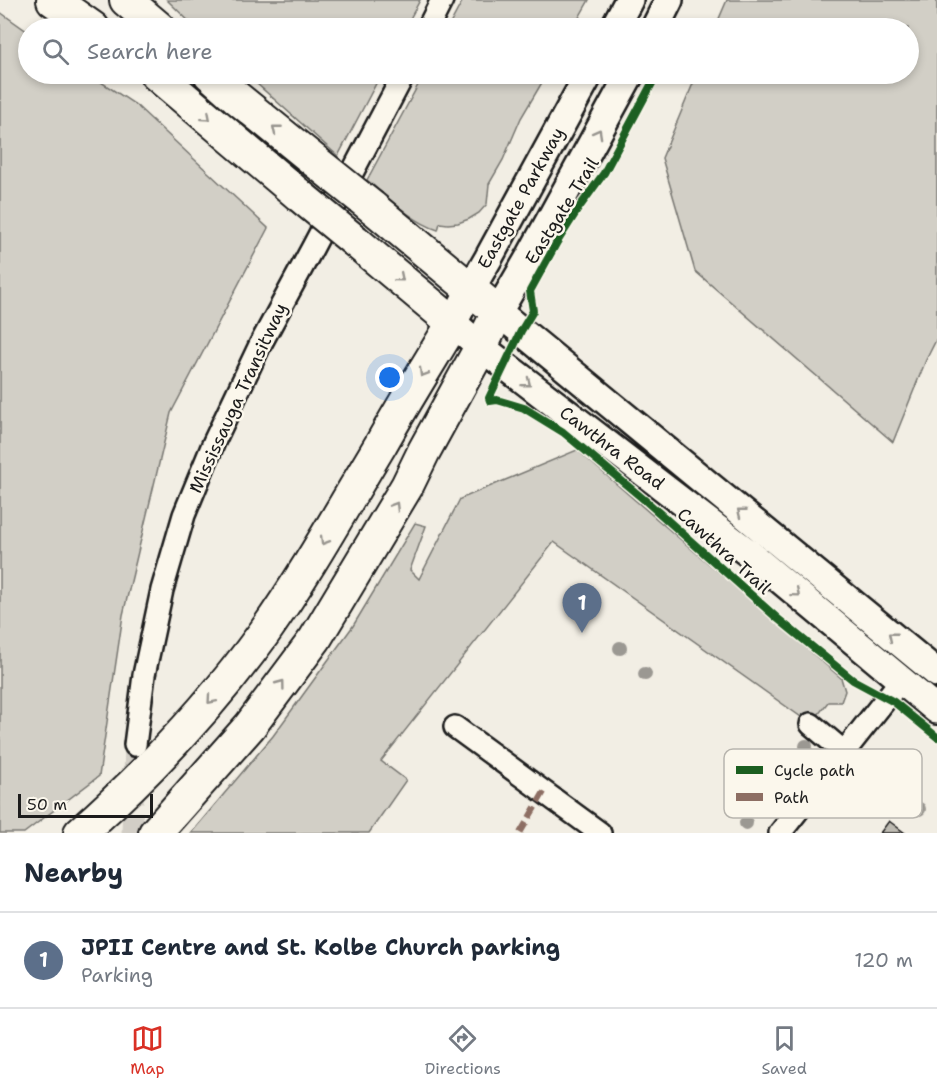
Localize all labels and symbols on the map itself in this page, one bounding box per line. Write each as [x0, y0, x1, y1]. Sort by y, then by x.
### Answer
one-way arrow [200, 109, 211, 120]
street label: Eastgate Parkway [472, 123, 570, 273]
one-way arrow [272, 126, 283, 137]
one-way arrow [591, 128, 602, 139]
street label: Eastgate Trail [520, 152, 605, 269]
one-way arrow [393, 271, 404, 282]
street label: Mississauga Transitway [183, 299, 293, 497]
your location [375, 363, 404, 392]
one-way arrow [419, 367, 430, 377]
one-way arrow [520, 376, 531, 387]
street label: Cawthra Road [555, 401, 669, 495]
one-way arrow [387, 502, 398, 513]
street label: Cawthra Trail [672, 502, 777, 600]
one-way arrow [737, 508, 748, 519]
one-way arrow [319, 535, 331, 545]
pin: 1 [562, 584, 602, 633]
one-way arrow [790, 586, 801, 597]
one-way arrow [888, 632, 899, 643]
one-way arrow [274, 680, 285, 691]
one-way arrow [207, 693, 218, 704]
legend [724, 749, 922, 818]
text: Cycle path [774, 760, 855, 781]
text: Path [774, 787, 809, 808]
scale bar [18, 791, 153, 818]

